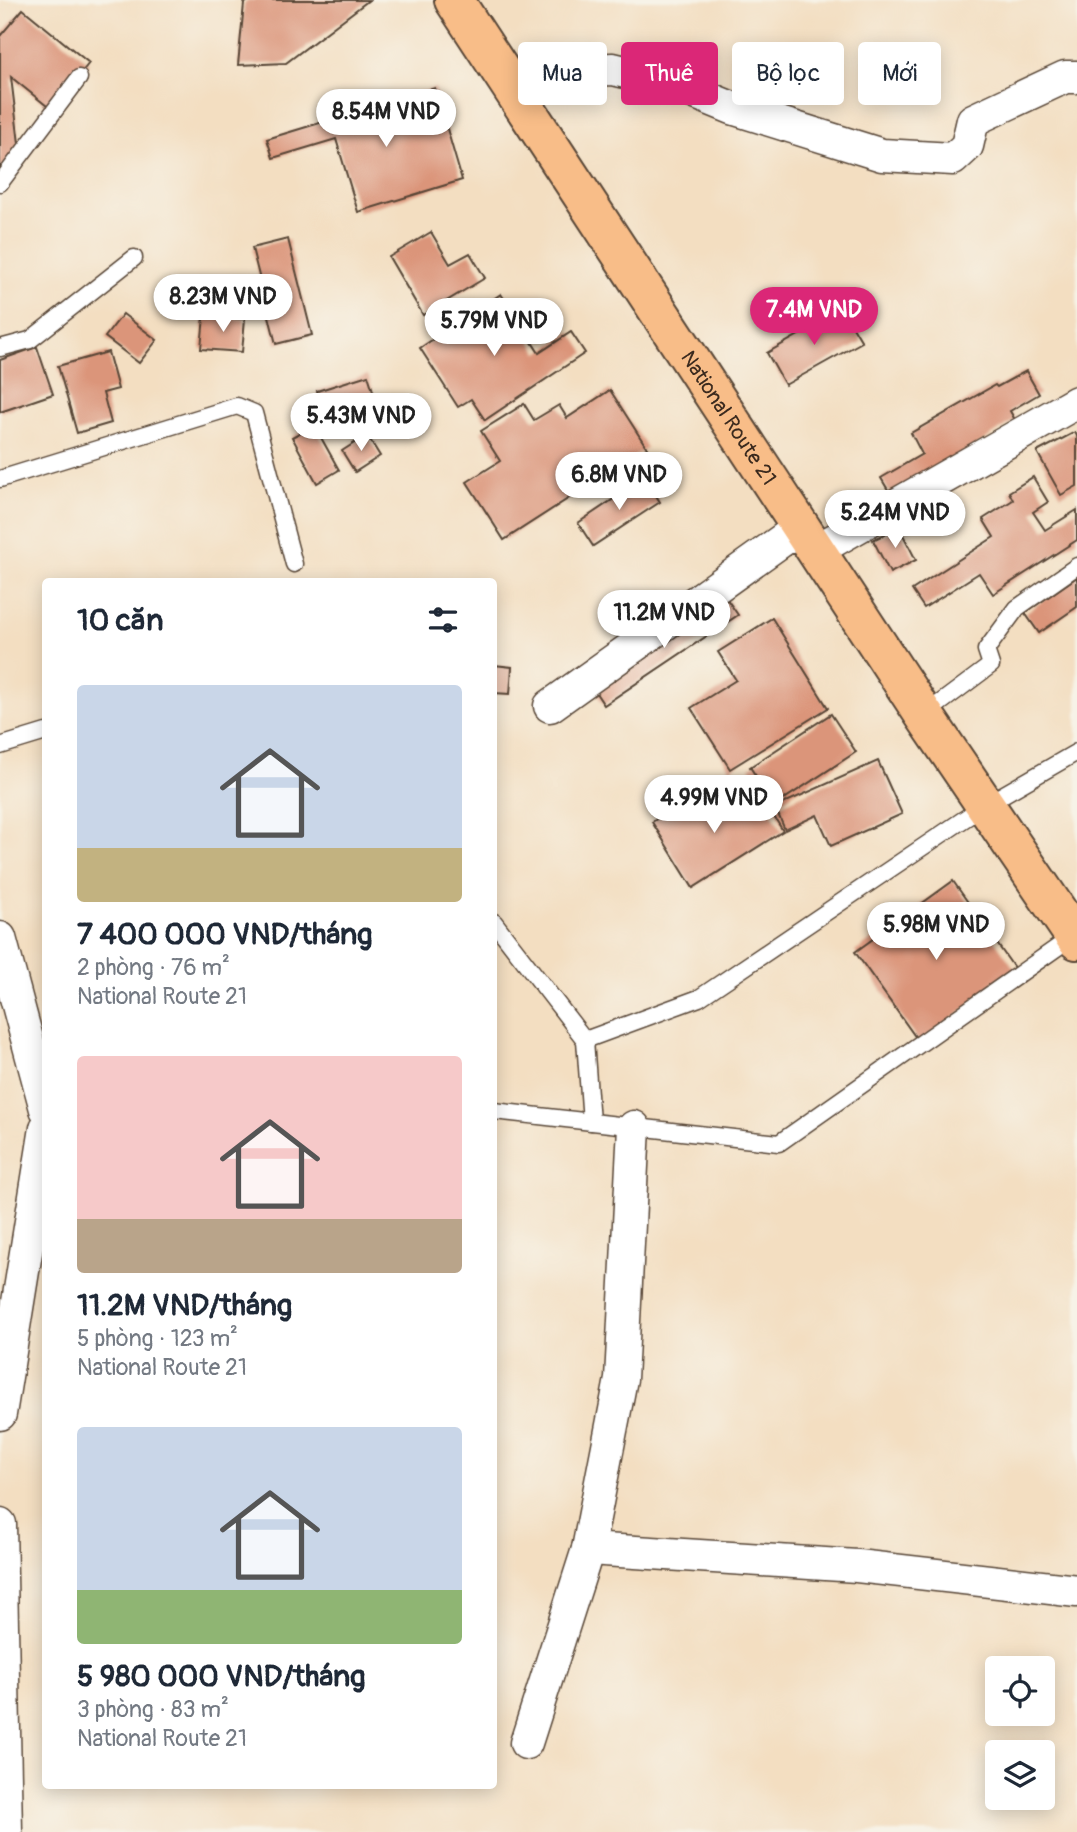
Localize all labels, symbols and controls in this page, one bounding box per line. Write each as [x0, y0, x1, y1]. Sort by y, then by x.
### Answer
chip: Mua [518, 42, 607, 105]
chip: Thuê [621, 42, 718, 105]
chip: Bộ lọc [732, 42, 844, 105]
chip: Mới [858, 42, 941, 105]
pin: 8.54M VND [306, 90, 466, 149]
text: 8.54M VND [332, 97, 440, 126]
pin: 8.23M VND [143, 274, 303, 334]
text: 8.23M VND [170, 282, 276, 311]
pin: 7.4M VND [742, 288, 886, 347]
text: 7.4M VND [766, 295, 862, 324]
pin: 5.79M VND [414, 298, 574, 358]
text: 5.79M VND [441, 306, 547, 335]
street label: National Route 21 [674, 346, 782, 490]
pin: 5.43M VND [281, 393, 441, 453]
text: 5.43M VND [307, 401, 415, 430]
pin: 6.8M VND [547, 452, 691, 512]
text: 6.8M VND [571, 460, 667, 489]
pin: 5.24M VND [815, 490, 975, 550]
text: 5.24M VND [841, 498, 950, 527]
pin: 11.2M VND [584, 590, 744, 650]
text: 11.2M VND [613, 598, 715, 627]
icon: filters [424, 601, 462, 639]
text: 10 căn [77, 602, 163, 639]
icon: home [207, 730, 333, 856]
pin: 4.99M VND [634, 776, 794, 835]
text: 4.99M VND [660, 783, 768, 812]
pin: 5.98M VND [856, 902, 1016, 962]
text: 5.98M VND [883, 910, 989, 939]
text: 7 400 000 VND/tháng [77, 916, 372, 953]
text: 2 phòng · 76 m² [77, 953, 230, 982]
text: National Route 21 [77, 982, 247, 1011]
icon: home [207, 1101, 333, 1227]
text: 11.2M VND/tháng [77, 1287, 292, 1324]
text: 5 phòng · 123 m² [77, 1324, 238, 1353]
text: National Route 21 [77, 1353, 247, 1382]
icon: home [207, 1472, 333, 1598]
map controls [985, 1656, 1055, 1810]
button: locate [985, 1656, 1055, 1726]
text: 5 980 000 VND/tháng [77, 1658, 365, 1695]
text: 3 phòng · 83 m² [77, 1695, 229, 1724]
text: National Route 21 [77, 1724, 247, 1753]
button: layers [985, 1740, 1055, 1810]

